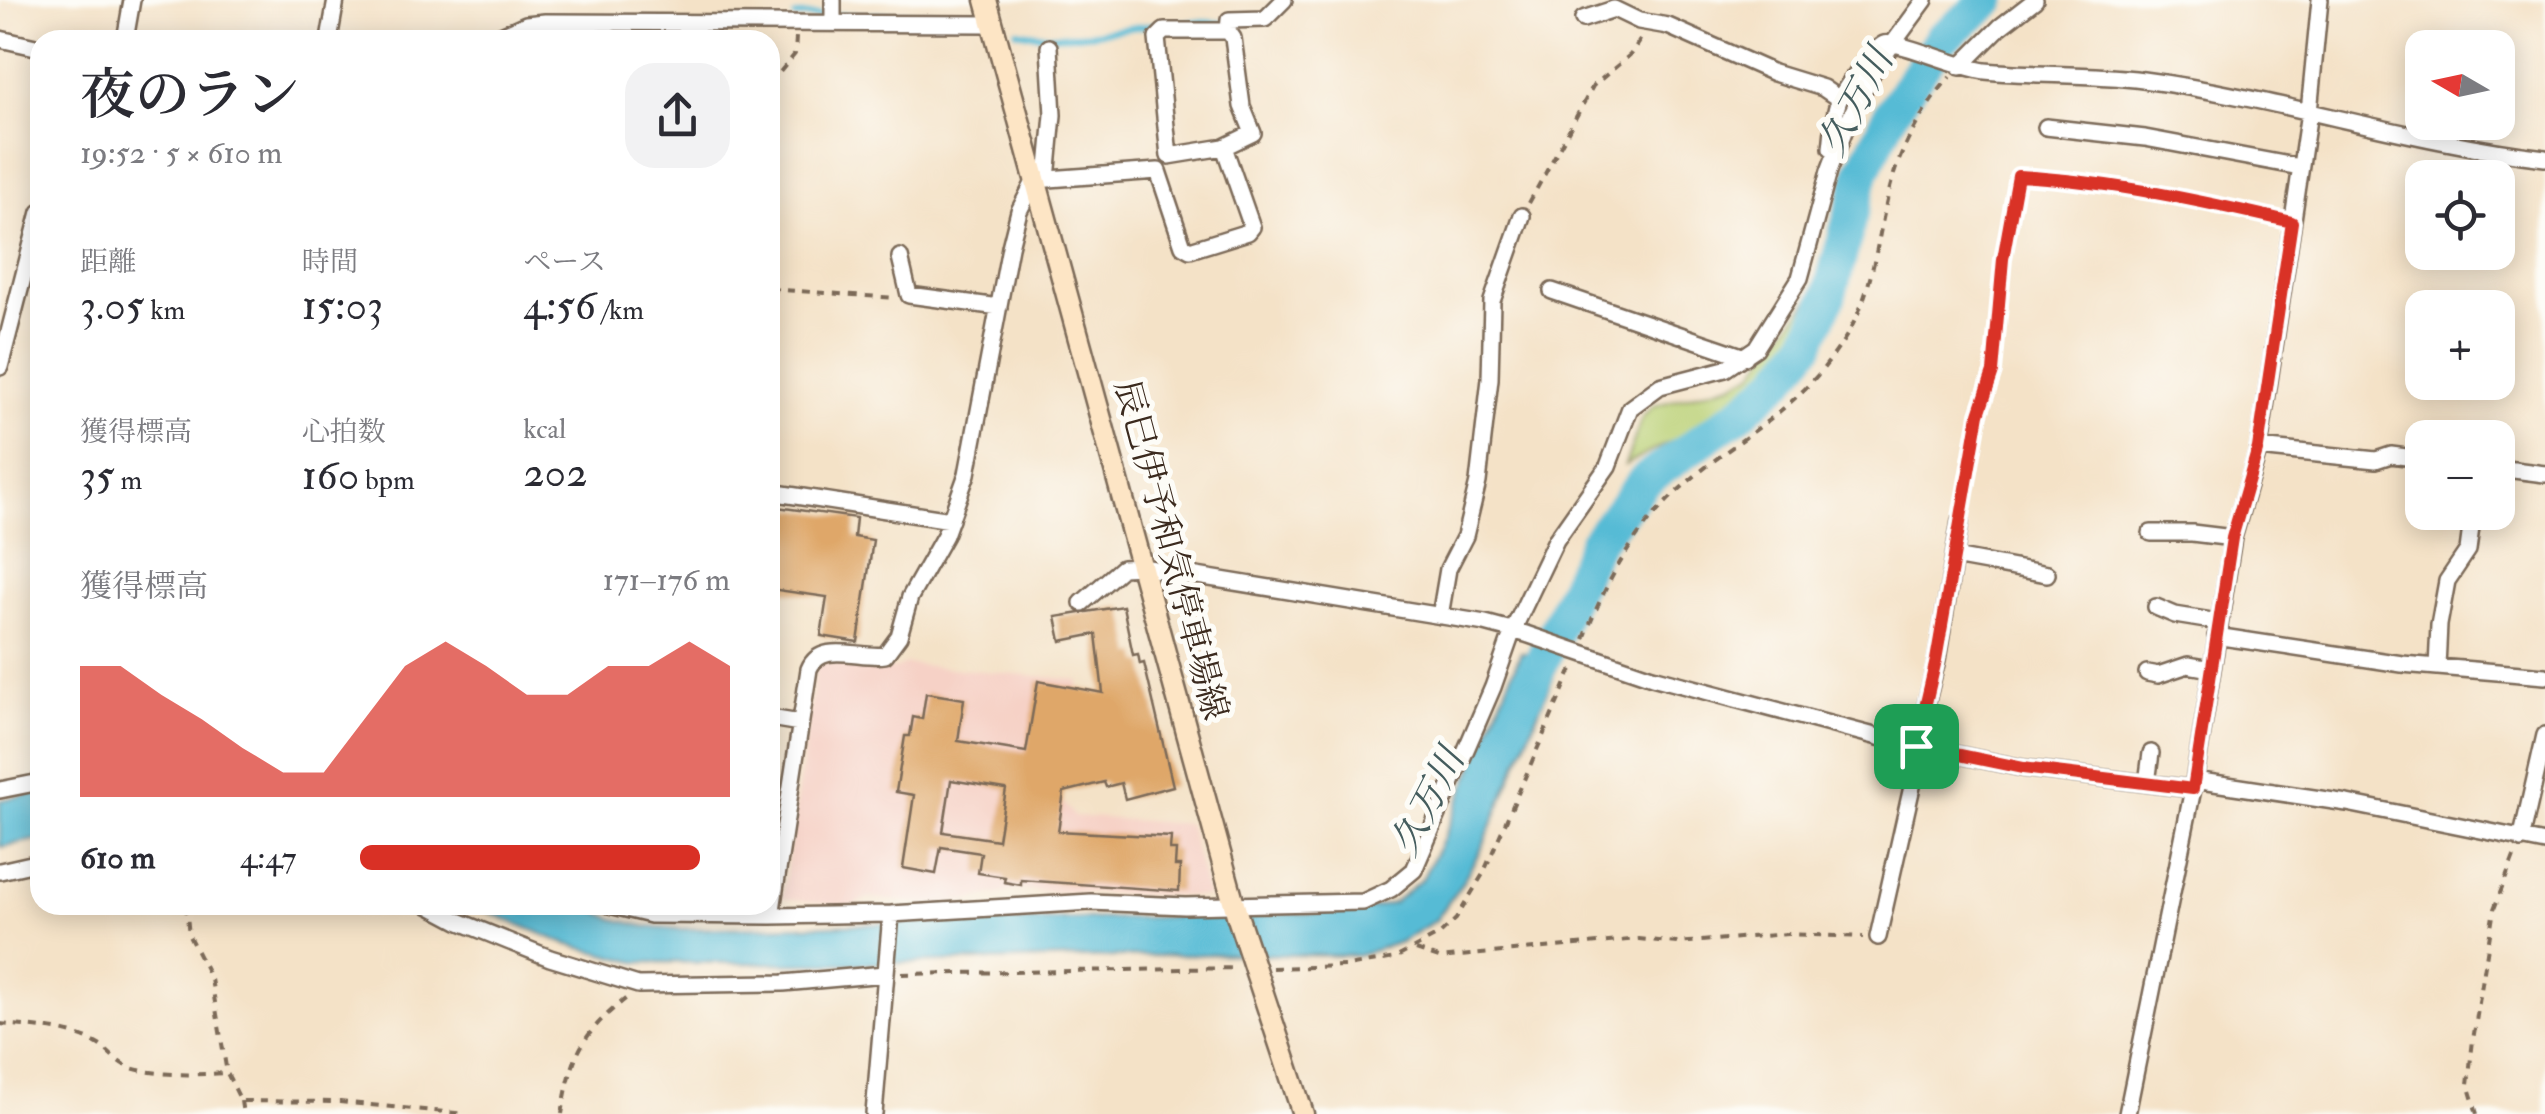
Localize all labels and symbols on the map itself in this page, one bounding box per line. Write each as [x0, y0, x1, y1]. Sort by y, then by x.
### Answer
north arrow [2405, 30, 2515, 140]
water label: 久万川 [1808, 37, 1906, 164]
street label: 辰巳伊予和気停車場線 [1104, 375, 1238, 725]
pin [1874, 704, 1959, 789]
water label: 久万川 [1381, 737, 1477, 864]

